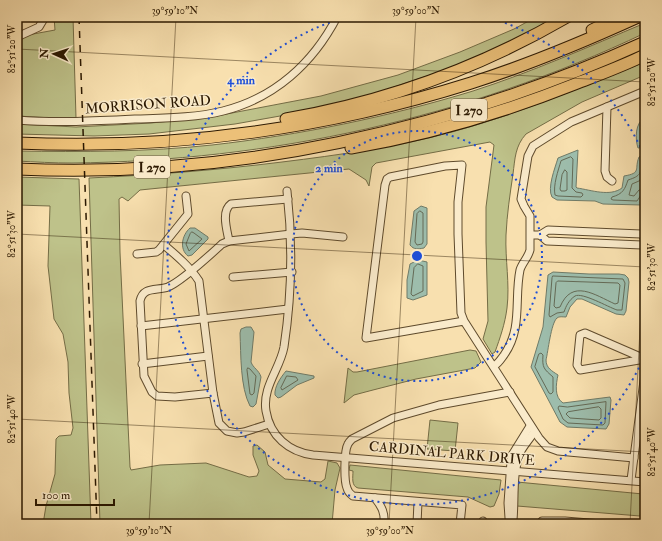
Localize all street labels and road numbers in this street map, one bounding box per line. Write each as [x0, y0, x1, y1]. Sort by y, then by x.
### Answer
street label: MORRISON ROAD [85, 92, 211, 117]
road number: I 270 [451, 99, 487, 121]
road number: I 270 [134, 156, 170, 178]
street label: CARDINAL PARK DRIVE [368, 438, 536, 469]

